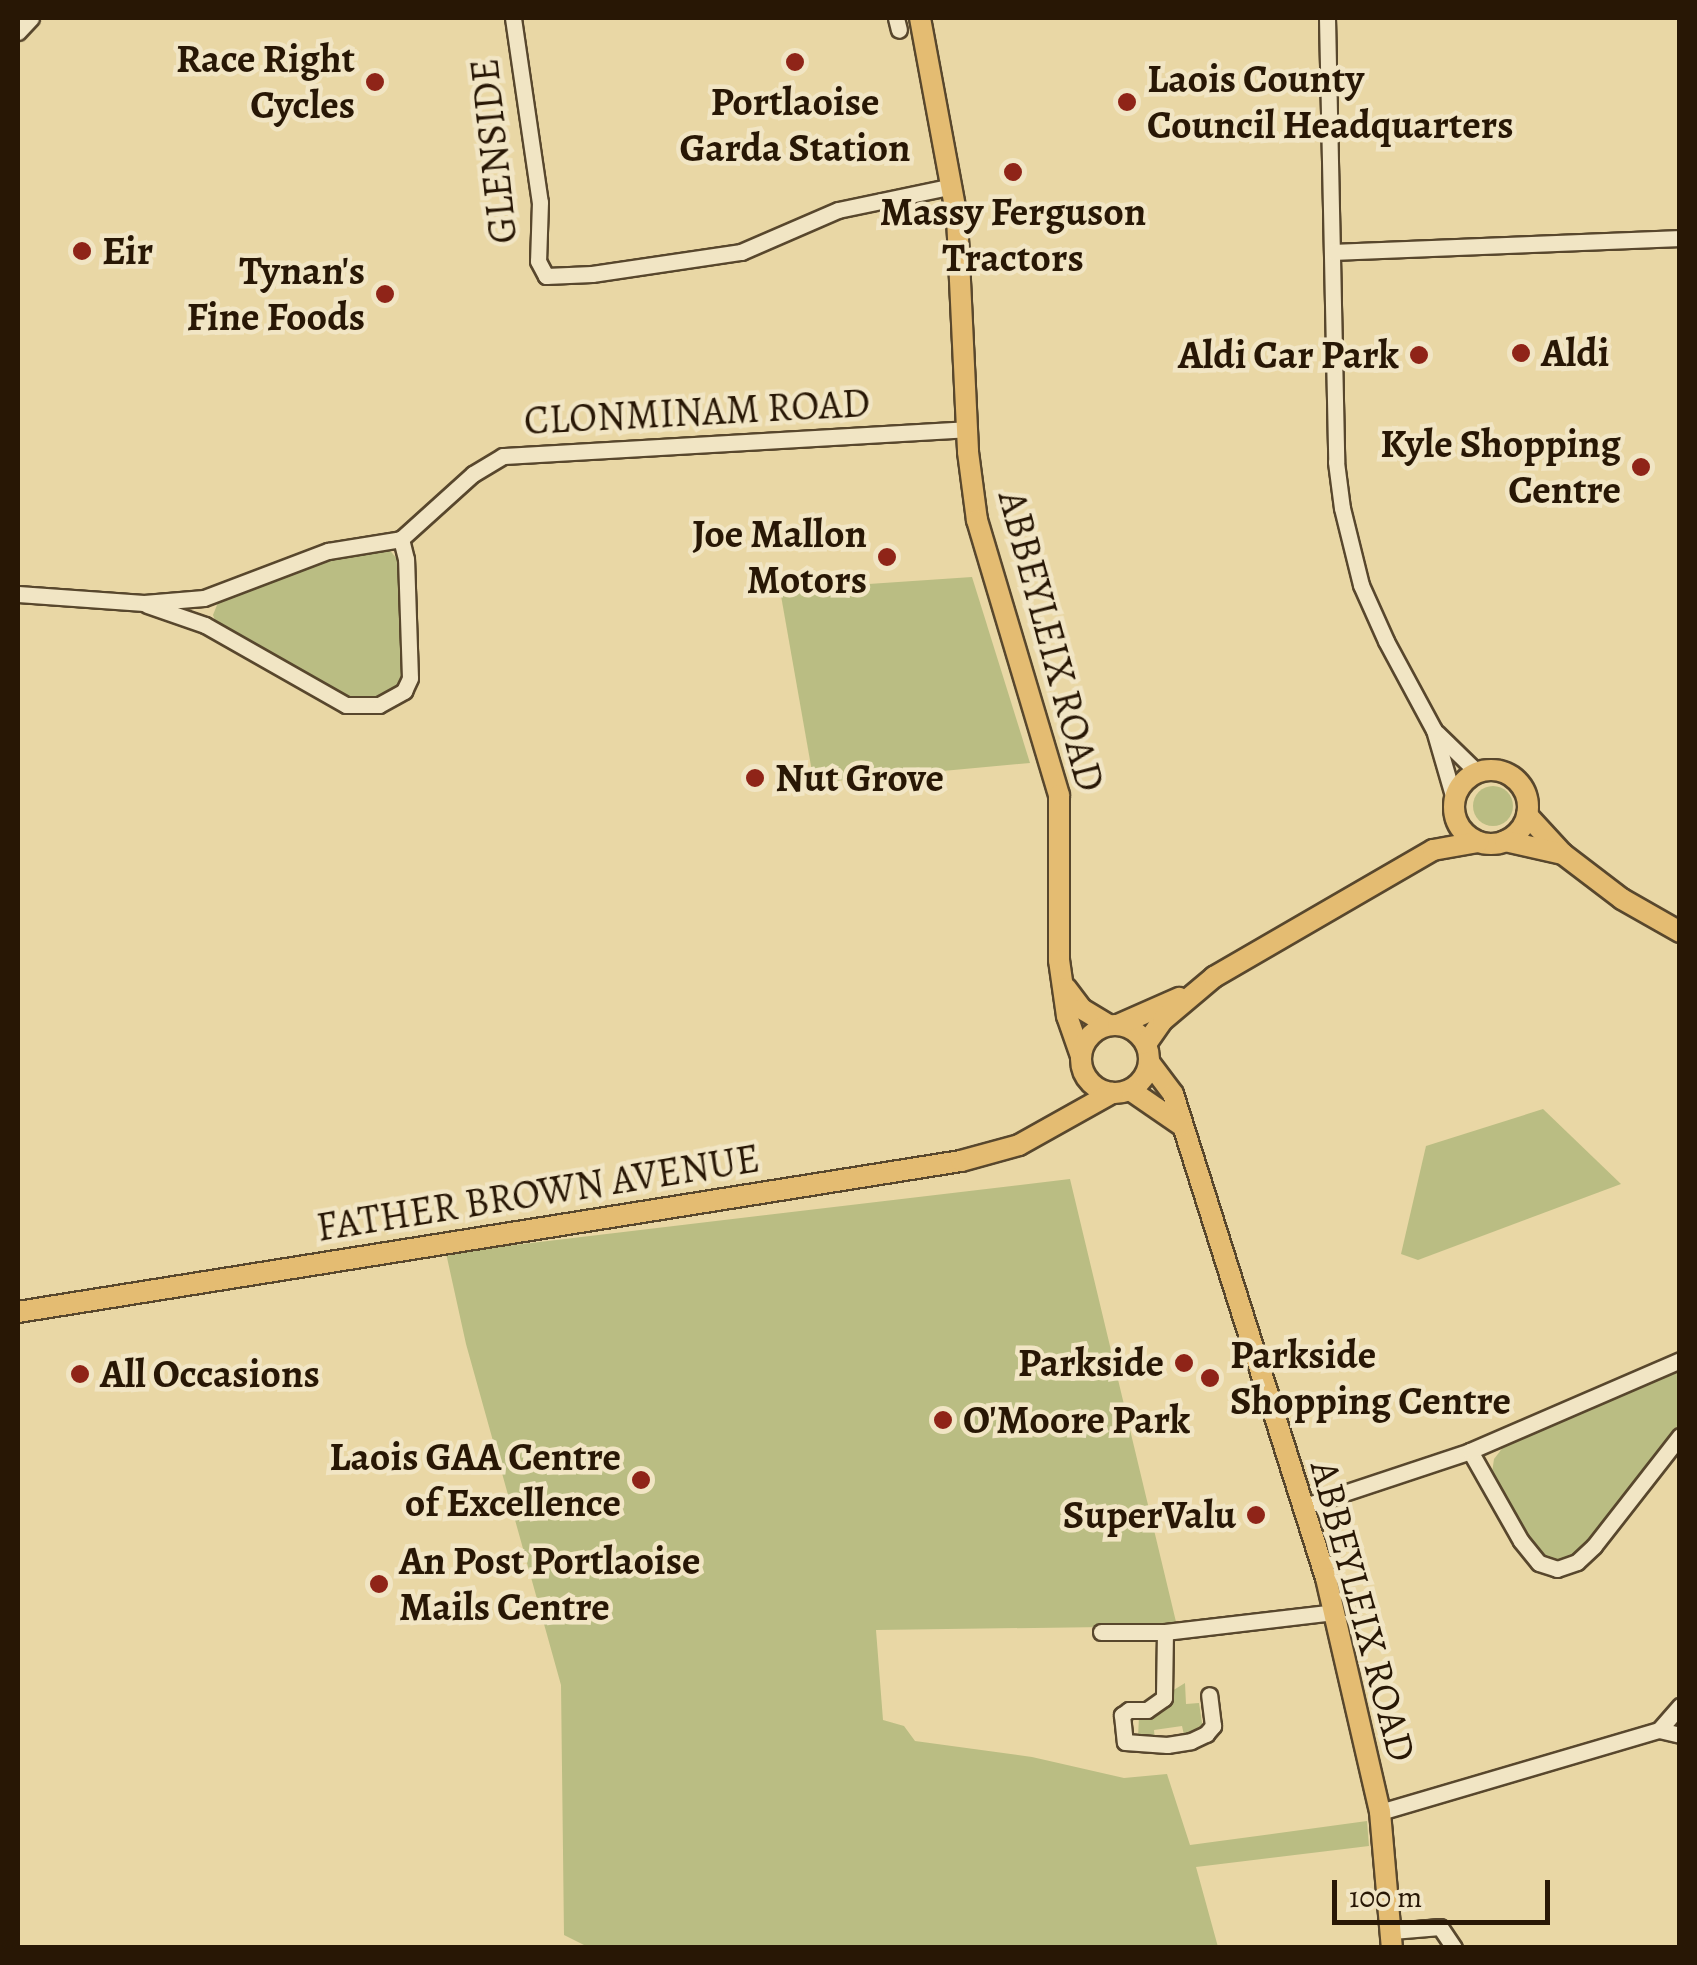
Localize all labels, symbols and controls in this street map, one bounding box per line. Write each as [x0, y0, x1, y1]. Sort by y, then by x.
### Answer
place label: Race Right Cycles [176, 35, 355, 129]
marker: Portlaoise Garda Station [784, 51, 806, 73]
place label: Laois County Council Headquarters [1147, 55, 1514, 149]
street label: GLENSIDE [460, 56, 528, 246]
marker: Race Right Cycles [364, 71, 386, 93]
place label: Portlaoise Garda Station [679, 78, 911, 172]
marker: Laois County Council Headquarters [1116, 91, 1138, 113]
marker: Massy Ferguson Tractors [1002, 161, 1024, 183]
place label: Massy Ferguson Tractors [880, 188, 1146, 282]
place label: Eir [102, 227, 153, 275]
marker: Eir [71, 240, 93, 262]
place label: Tynan's Fine Foods [187, 247, 365, 341]
marker: Tynan's Fine Foods [374, 283, 396, 305]
place label: Aldi [1541, 329, 1609, 377]
place label: Aldi Car Park [1178, 331, 1399, 379]
marker: Aldi [1510, 342, 1532, 364]
marker: Aldi Car Park [1408, 344, 1430, 366]
street label: CLONMINAM ROAD [523, 379, 871, 445]
place label: Kyle Shopping Centre [1380, 420, 1621, 514]
marker: Kyle Shopping Centre [1630, 456, 1652, 478]
street label: ABBEYLEIX ROAD [988, 485, 1114, 797]
place label: Joe Mallon Motors [692, 510, 867, 604]
marker: Joe Mallon Motors [876, 546, 898, 568]
place label: Nut Grove [775, 754, 944, 802]
marker: Nut Grove [744, 767, 766, 789]
street label: FATHER BROWN AVENUE [313, 1134, 763, 1252]
place label: Parkside Shopping Centre [1230, 1331, 1511, 1425]
place label: Parkside [1018, 1339, 1164, 1387]
place label: All Occasions [100, 1350, 320, 1398]
marker: Parkside [1173, 1352, 1195, 1374]
marker: All Occasions [69, 1363, 91, 1385]
marker: Parkside Shopping Centre [1199, 1367, 1221, 1389]
place label: O'Moore Park [963, 1396, 1190, 1444]
marker: O'Moore Park [932, 1409, 954, 1431]
place label: Laois GAA Centre of Excellence [329, 1433, 621, 1527]
street label: ABBEYLEIX ROAD [1300, 1455, 1426, 1767]
marker: Laois GAA Centre of Excellence [630, 1469, 652, 1491]
place label: SuperValu [1063, 1491, 1236, 1539]
marker: SuperValu [1245, 1504, 1267, 1526]
place label: An Post Portlaoise Mails Centre [399, 1537, 701, 1631]
marker: An Post Portlaoise Mails Centre [368, 1573, 390, 1595]
scale bar [1337, 1860, 1554, 1922]
text: 100 m [1349, 1877, 1422, 1917]

